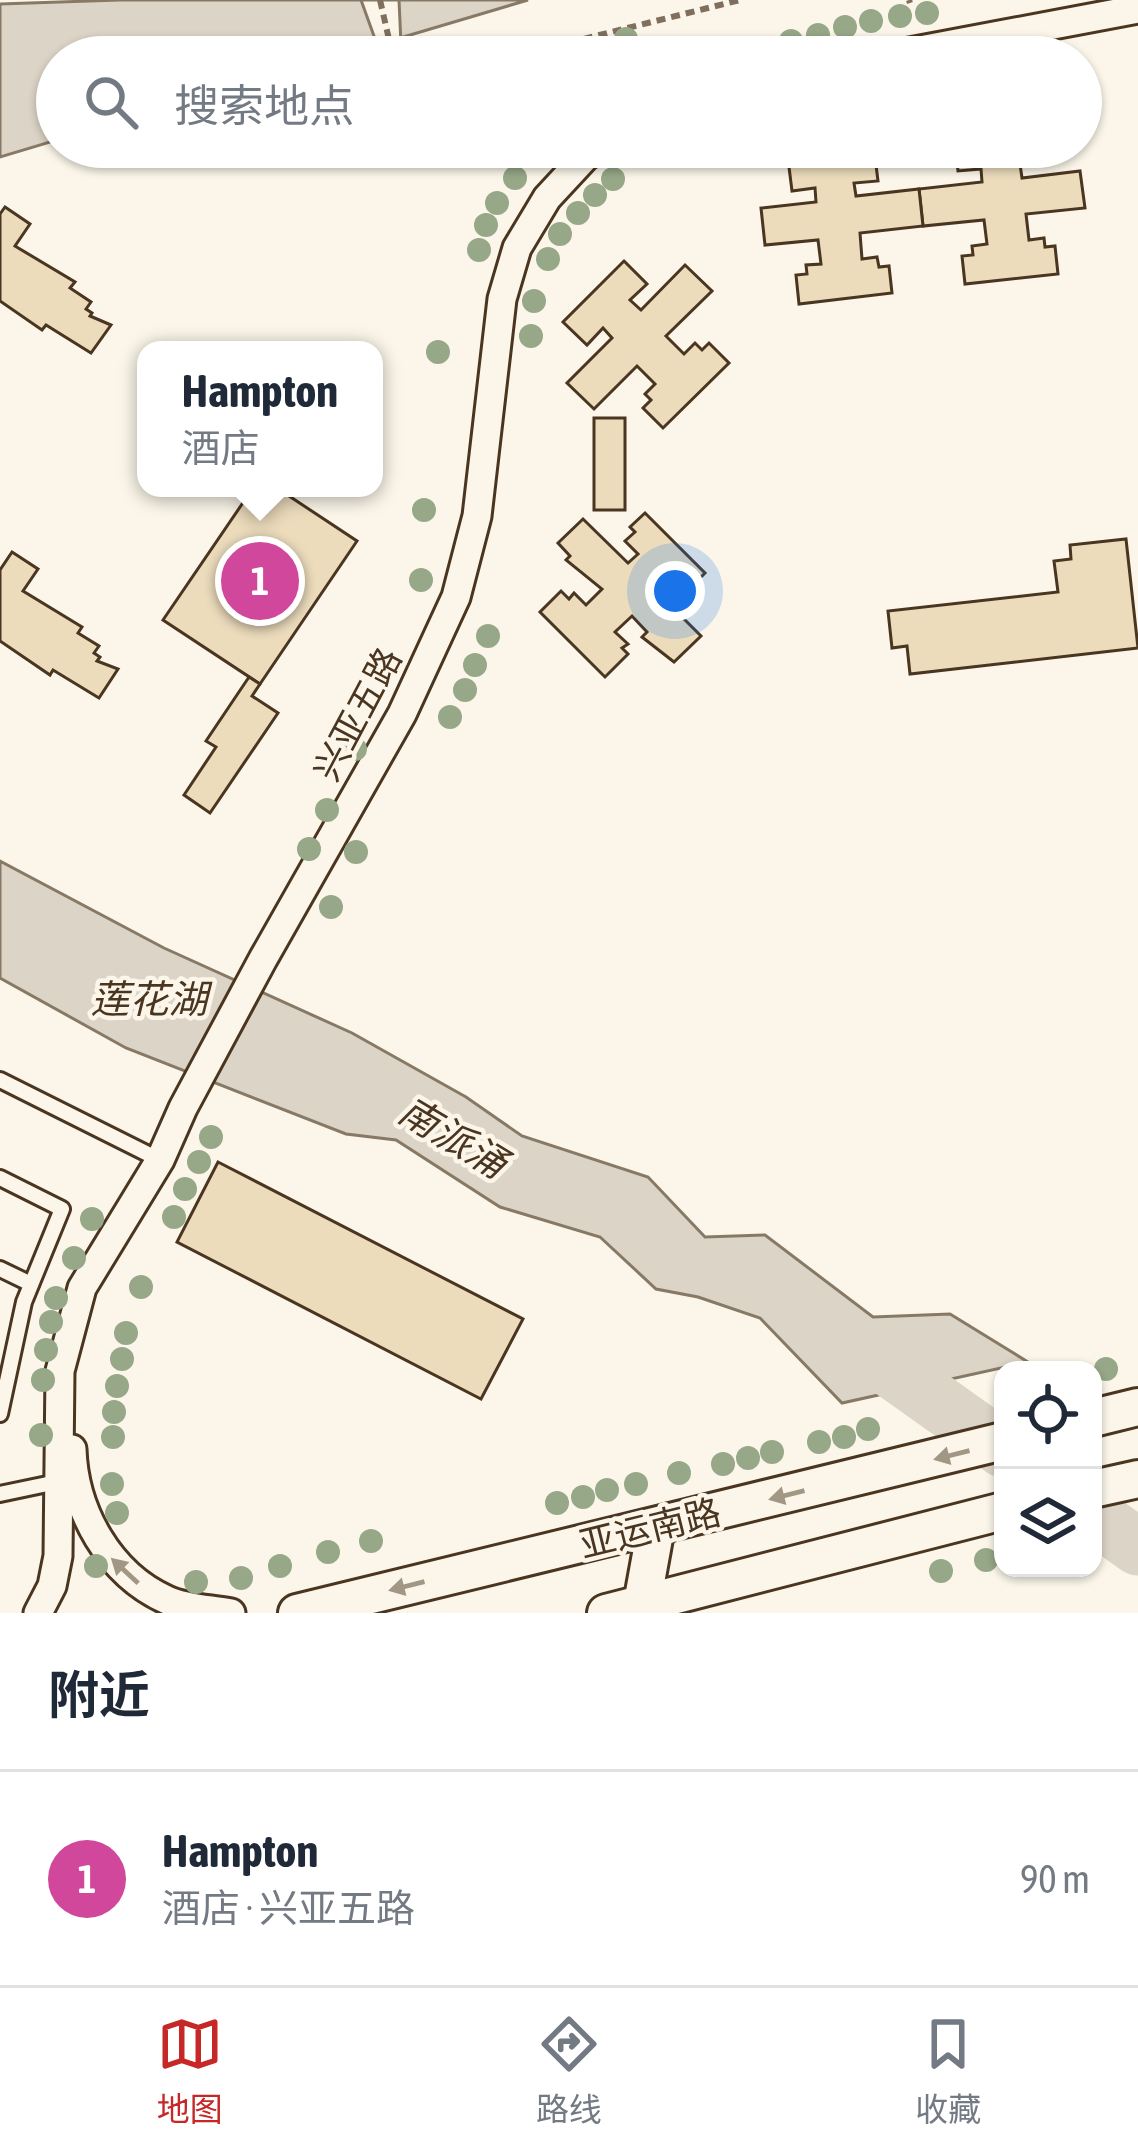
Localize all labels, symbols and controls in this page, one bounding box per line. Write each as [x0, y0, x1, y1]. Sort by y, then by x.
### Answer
search box [36, 36, 1102, 168]
icon: search [78, 69, 144, 135]
text: 搜索地点 [174, 80, 354, 132]
popup [137, 341, 383, 497]
text: Hampton [182, 365, 338, 417]
text: 酒店 [182, 426, 260, 470]
pin: 1 [221, 536, 299, 626]
your location [645, 561, 705, 621]
street label: 兴亚五路 [305, 641, 409, 787]
water label: 莲花湖 [90, 977, 213, 1021]
water label: 南派涌 [392, 1088, 518, 1188]
map controls [994, 1361, 1102, 1577]
button: locate [994, 1361, 1102, 1469]
one-way arrow [933, 1446, 970, 1465]
button: layers [994, 1469, 1102, 1577]
one-way arrow [768, 1486, 805, 1505]
street label: 亚运南路 [575, 1490, 725, 1566]
one-way arrow [111, 1558, 140, 1585]
one-way arrow [388, 1578, 426, 1597]
text: 附近 [48, 1665, 150, 1724]
text: Hampton [162, 1825, 318, 1877]
text: 1 [78, 1857, 96, 1901]
text: 90 m [1020, 1857, 1090, 1901]
text: 酒店 · 兴亚五路 [162, 1886, 415, 1930]
tab: 地图 [157, 2011, 223, 2131]
tab: 路线 [536, 2011, 602, 2131]
tab: 收藏 [915, 2011, 981, 2131]

